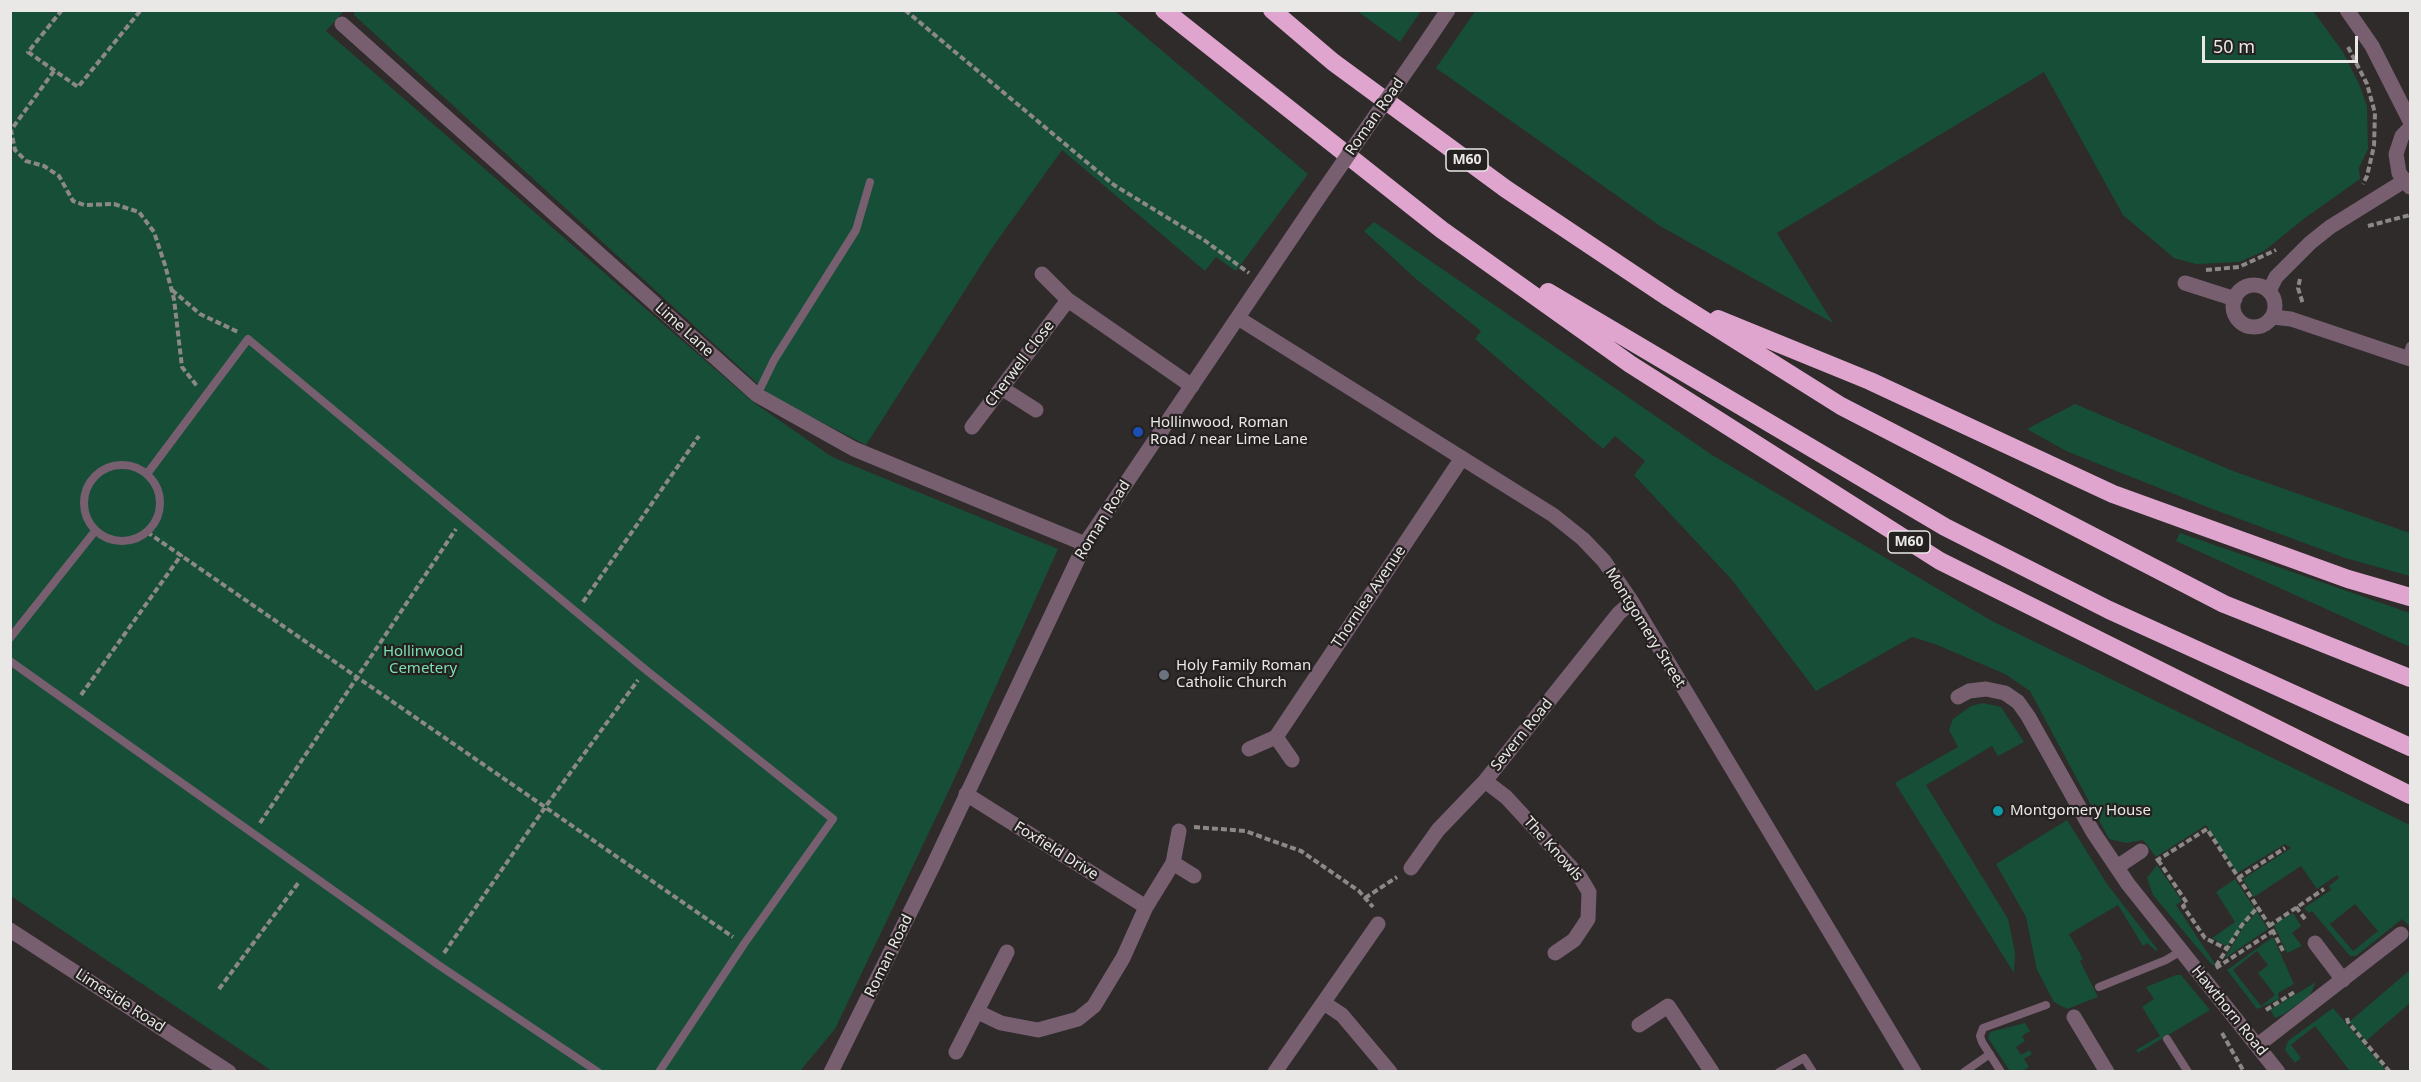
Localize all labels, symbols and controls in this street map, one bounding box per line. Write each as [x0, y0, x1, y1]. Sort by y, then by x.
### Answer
scale bar [2205, 24, 2361, 62]
text: 50 m [2213, 34, 2255, 58]
street label: Roman Road [1342, 75, 1408, 159]
road number: M60 [1446, 149, 1488, 171]
street label: Lime Lane [651, 299, 717, 361]
street label: Cherwell Close [982, 317, 1058, 411]
place label: Hollinwood, Roman Road / near Lime Lane [1150, 414, 1308, 449]
marker: Hollinwood, Roman Road / near Lime Lane [1131, 425, 1145, 439]
street label: Roman Road [1072, 477, 1134, 563]
road number: M60 [1888, 531, 1930, 553]
street label: Thornlea Avenue [1328, 542, 1410, 652]
street label: Montgomery Street [1601, 565, 1689, 691]
park label: Hollinwood Cemetery [383, 643, 463, 678]
place label: Holy Family Roman Catholic Church [1176, 657, 1311, 692]
marker: Holy Family Roman Catholic Church [1157, 668, 1171, 682]
street label: Severn Road [1487, 695, 1557, 775]
place label: Montgomery House [2010, 802, 2151, 820]
marker: Montgomery House [1991, 804, 2005, 818]
street label: The Knowls [1519, 813, 1587, 885]
street label: Foxfield Drive [1010, 818, 1102, 884]
street label: Roman Road [861, 912, 917, 1000]
street label: Hawthorn Road [2187, 962, 2271, 1060]
street label: Limeside Road [72, 965, 168, 1037]

